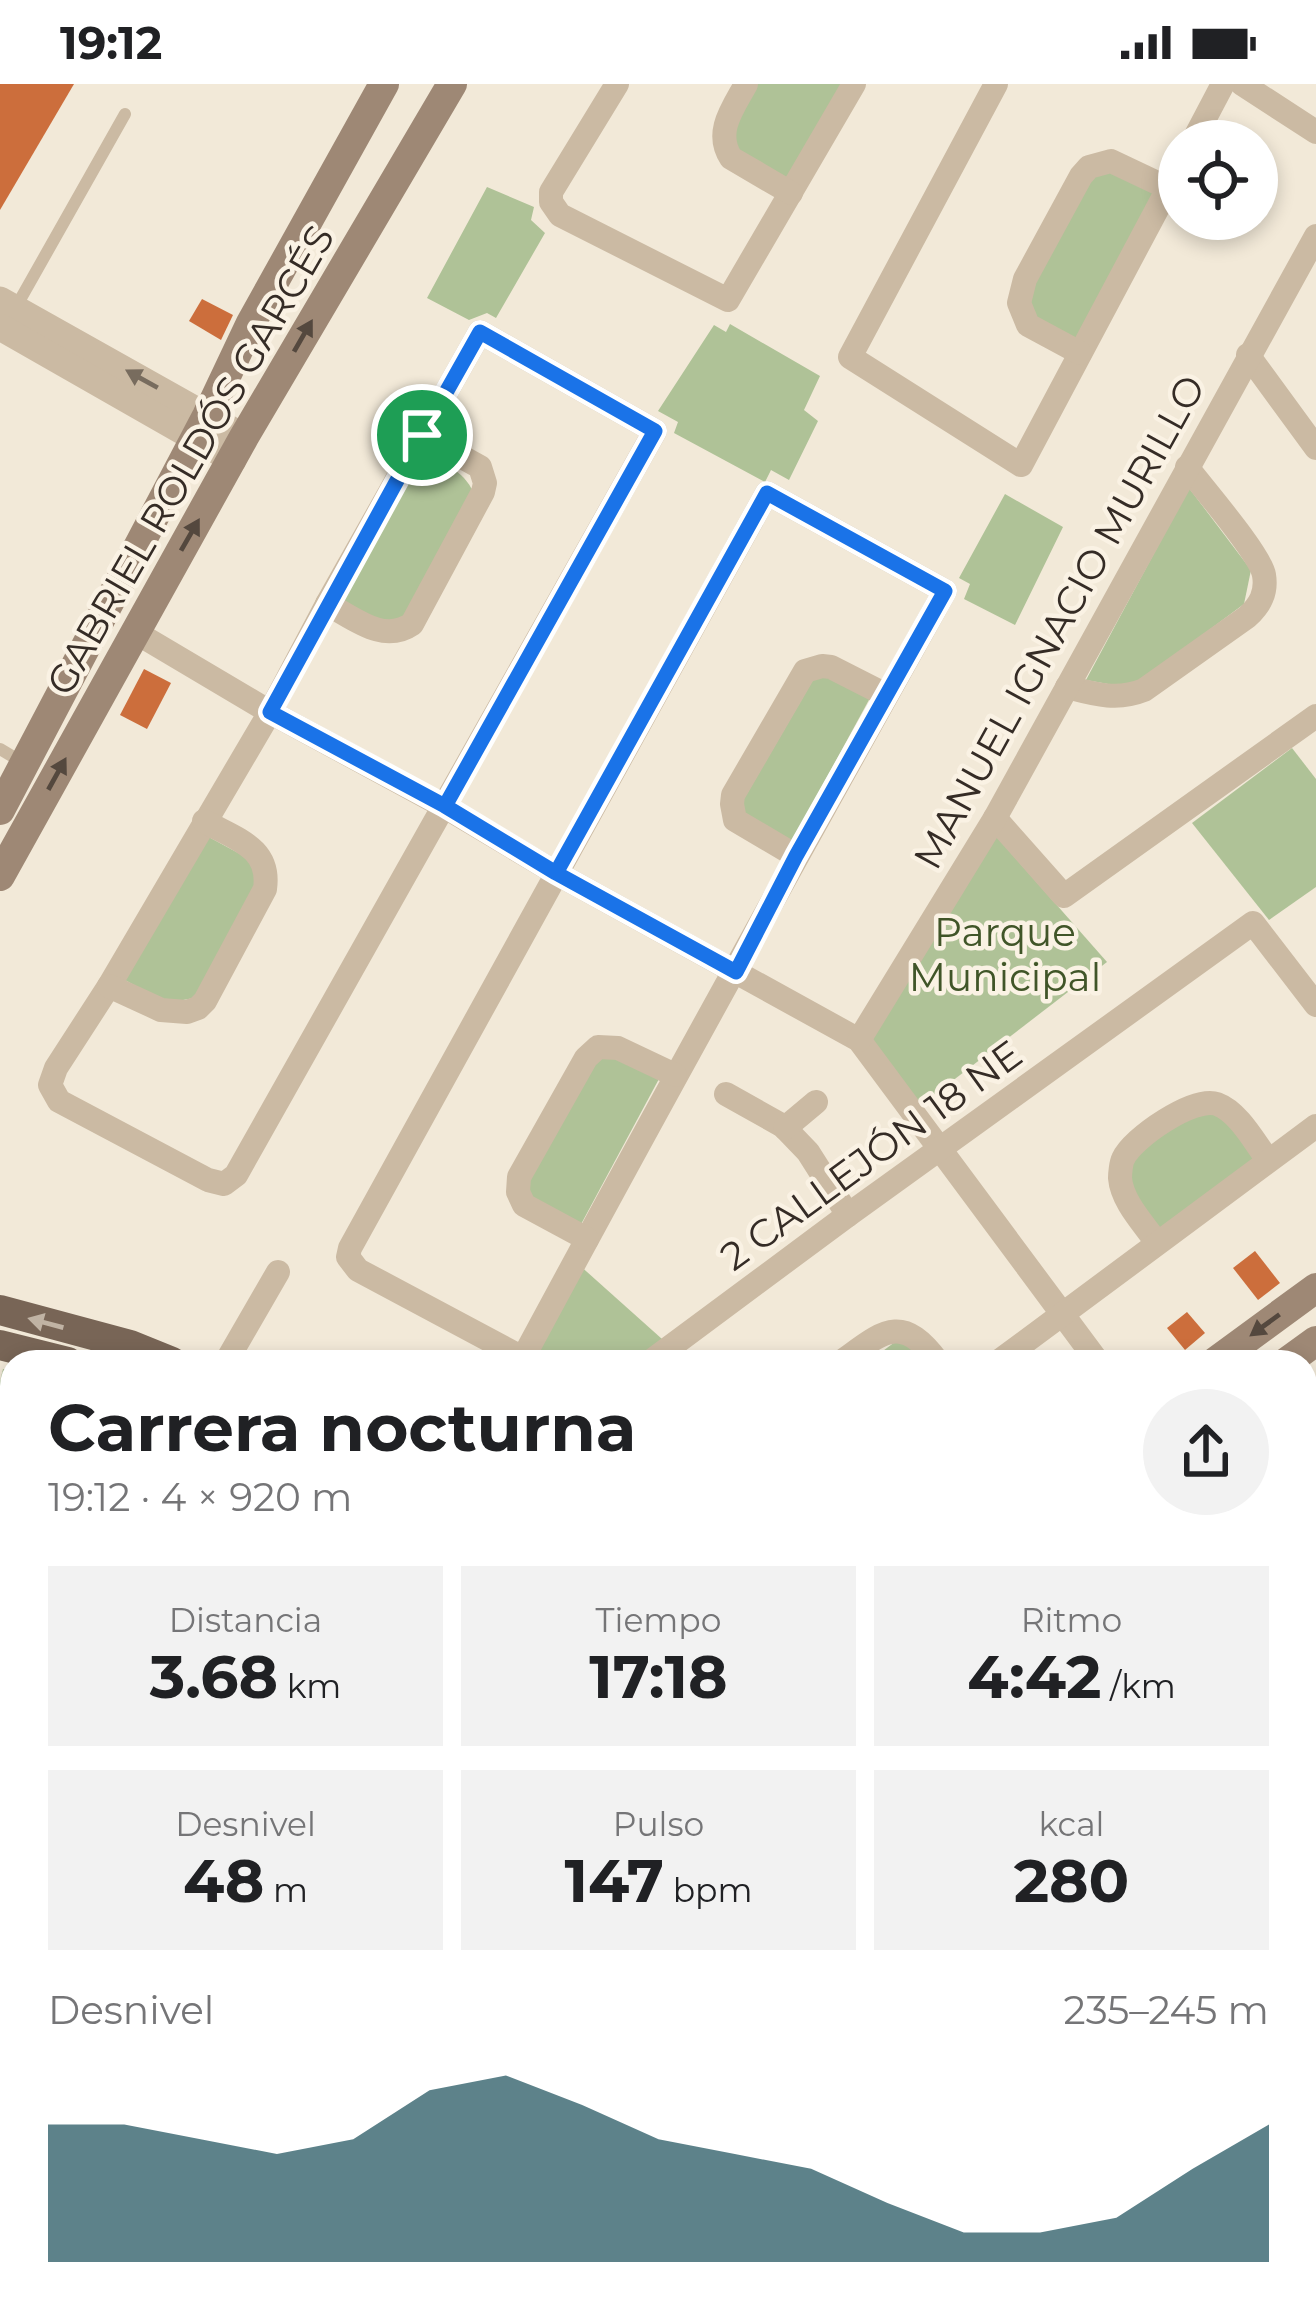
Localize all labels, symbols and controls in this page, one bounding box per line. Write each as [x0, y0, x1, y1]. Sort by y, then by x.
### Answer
text: 19:12 [60, 15, 162, 70]
map controls [1158, 120, 1278, 240]
button: locate [1158, 120, 1278, 240]
street label: GABRIEL ROLDÓS GARCÉS [36, 217, 344, 703]
one-way arrow [292, 319, 313, 353]
street label: MANUEL IGNACIO MURILLO [903, 367, 1215, 877]
one-way arrow [125, 370, 159, 391]
pin [371, 384, 473, 486]
icon: arrive [389, 402, 455, 468]
one-way arrow [179, 518, 200, 552]
one-way arrow [46, 756, 67, 791]
park label: Parque Municipal [909, 908, 1101, 1001]
street label: 2 CALLEJÓN 18 NE [711, 1030, 1031, 1280]
one-way arrow [27, 1312, 64, 1331]
one-way arrow [1249, 1312, 1281, 1336]
text: Carrera nocturna [48, 1387, 637, 1468]
button: share [1143, 1389, 1269, 1515]
text: 19:12 · 4 × 920 m [48, 1473, 352, 1521]
text: Distancia [169, 1600, 322, 1640]
text: Tiempo [596, 1600, 721, 1640]
text: Ritmo [1021, 1600, 1122, 1640]
text: 3.68 [150, 1640, 278, 1713]
text: 17:18 [589, 1640, 728, 1713]
text: 4:42 [967, 1640, 1101, 1713]
text: km [278, 1666, 341, 1706]
text: /km [1101, 1666, 1176, 1706]
text: Desnivel [175, 1804, 316, 1844]
text: Pulso [613, 1804, 704, 1844]
text: kcal [1039, 1804, 1104, 1844]
text: 48 [183, 1844, 264, 1917]
text: 147 [565, 1844, 664, 1917]
text: 280 [1014, 1844, 1129, 1917]
text: m [264, 1870, 308, 1910]
text: bpm [664, 1870, 752, 1910]
text: Desnivel [48, 1986, 214, 2034]
text: 235–245 m [1064, 1986, 1269, 2034]

